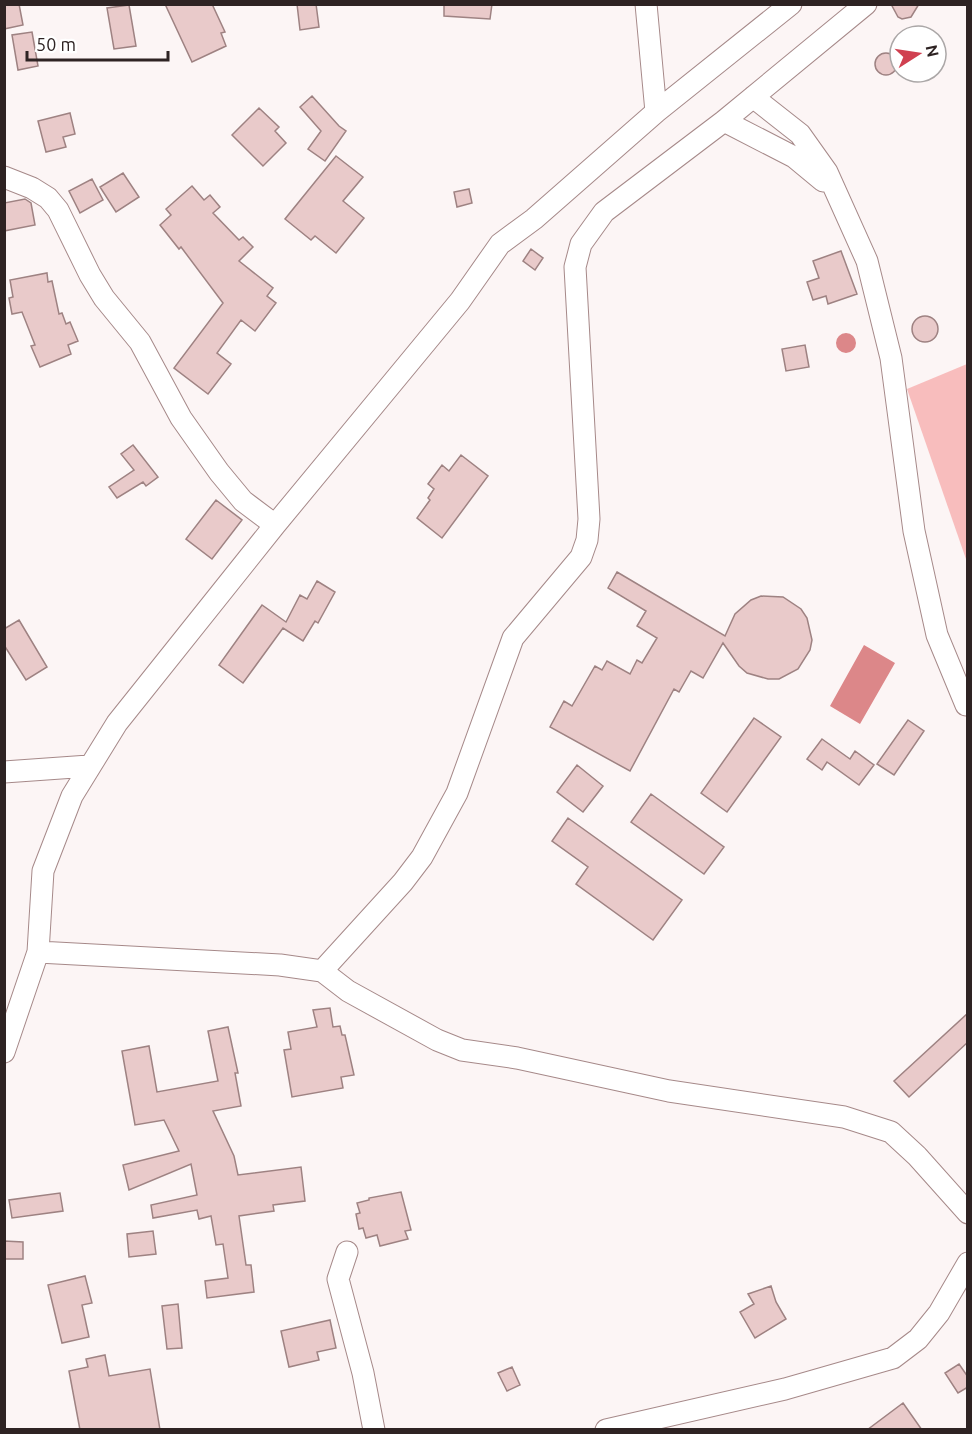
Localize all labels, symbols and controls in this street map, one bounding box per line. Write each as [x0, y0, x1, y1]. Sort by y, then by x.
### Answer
scale bar [27, 24, 168, 62]
north arrow [888, 24, 948, 84]
text: 50 m [36, 34, 76, 54]
text: N [923, 43, 943, 59]

